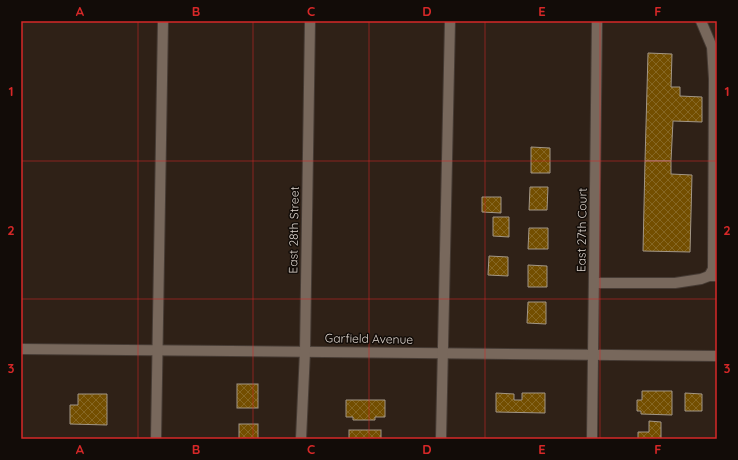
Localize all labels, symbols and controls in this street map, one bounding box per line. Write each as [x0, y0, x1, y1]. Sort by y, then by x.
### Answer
text: A [76, 3, 85, 19]
text: B [192, 3, 200, 19]
text: C [307, 3, 315, 19]
text: D [422, 3, 432, 19]
text: E [538, 3, 546, 19]
text: F [654, 3, 662, 19]
text: 1 [8, 83, 14, 99]
text: 1 [724, 83, 730, 99]
street label: East 28th Street [285, 186, 302, 274]
street label: East 27th Court [573, 188, 590, 272]
text: 2 [7, 222, 15, 238]
text: 2 [723, 222, 731, 238]
street label: Garfield Avenue [325, 330, 413, 347]
text: 3 [8, 360, 15, 376]
text: 3 [724, 360, 731, 376]
text: A [76, 441, 85, 457]
text: B [192, 441, 200, 457]
text: C [307, 441, 315, 457]
text: D [422, 441, 432, 457]
text: E [538, 441, 546, 457]
text: F [654, 441, 662, 457]

